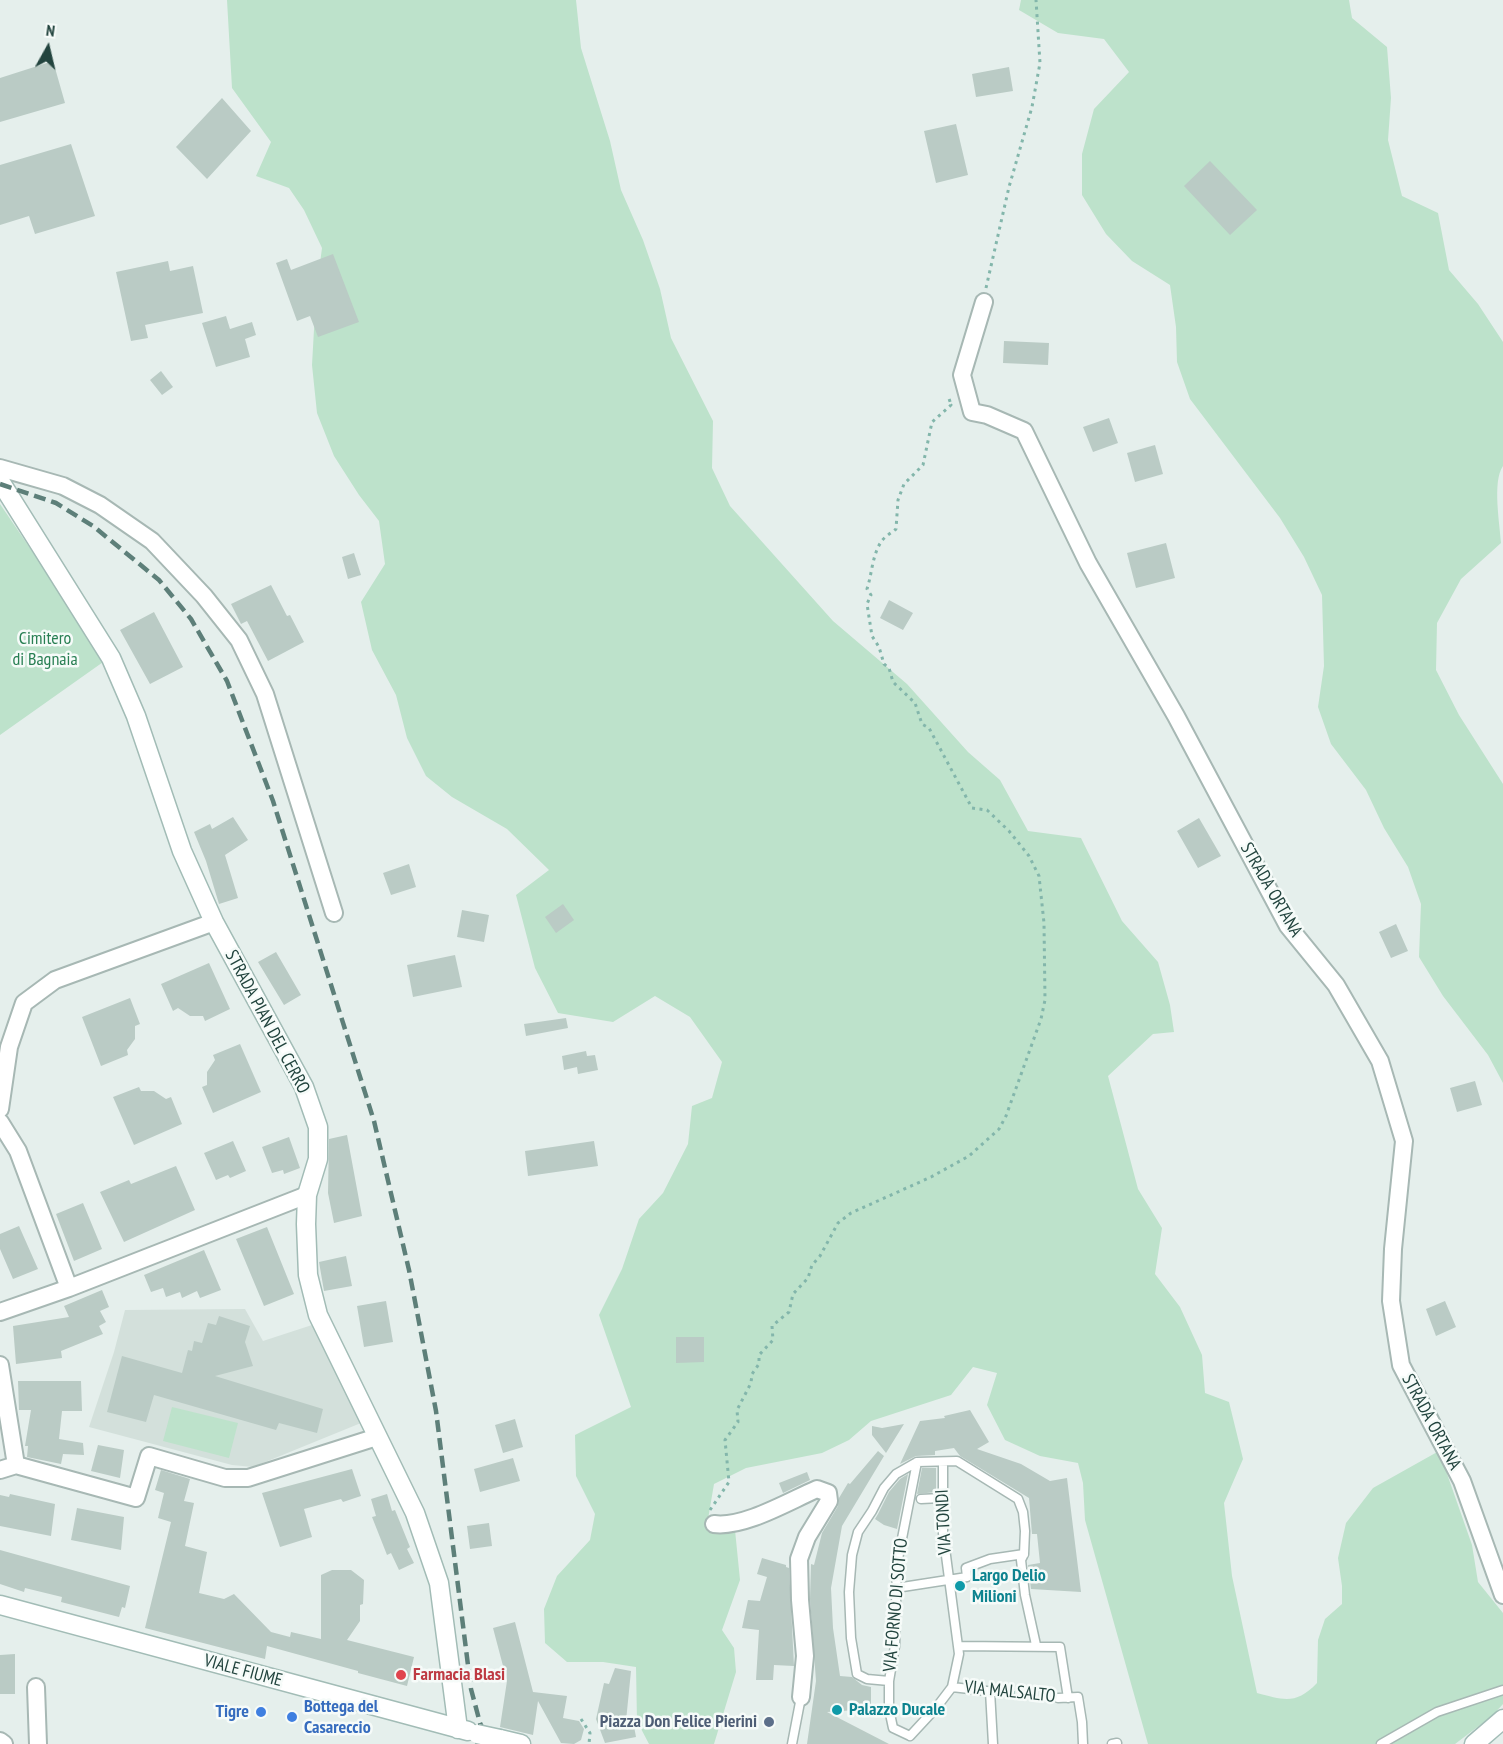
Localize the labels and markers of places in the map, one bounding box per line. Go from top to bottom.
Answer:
place label: Largo Delio Milioni [972,1565,1046,1608]
marker: Largo Delio Milioni [953,1579,967,1593]
place label: Farmacia Blasi [413,1664,505,1686]
marker: Farmacia Blasi [394,1668,408,1682]
place label: Bottega del Casareccio [304,1696,378,1738]
place label: Palazzo Ducale [849,1699,945,1721]
place label: Tigre [215,1701,249,1723]
marker: Palazzo Ducale [830,1703,844,1717]
marker: Tigre [254,1705,268,1719]
marker: Bottega del Casareccio [285,1710,299,1724]
place label: Piazza Don Felice Pierini [600,1711,757,1733]
marker: Piazza Don Felice Pierini [762,1715,776,1729]

